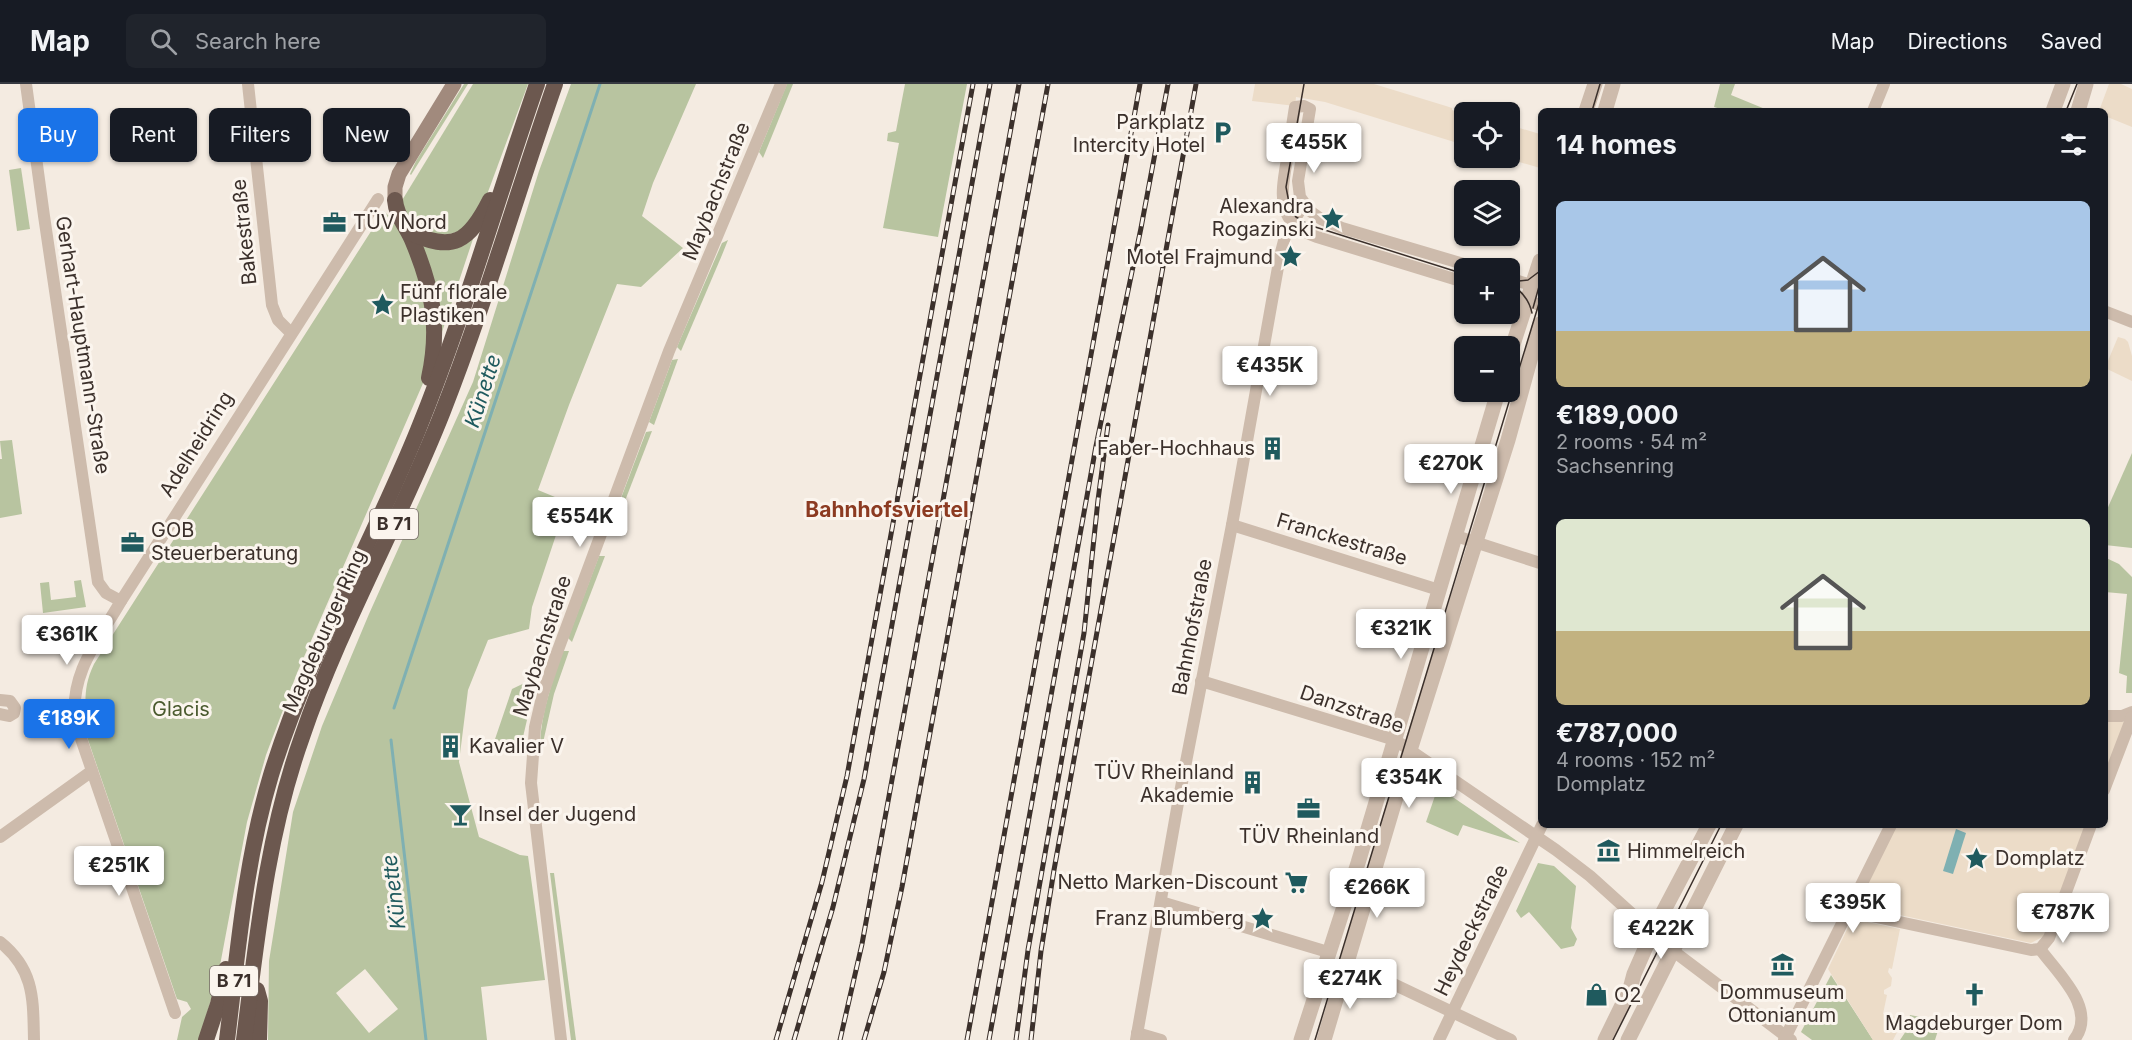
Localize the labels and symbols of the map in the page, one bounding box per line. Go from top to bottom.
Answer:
place label: Parkplatz Intercity Hotel [1073,110,1205,157]
street label: Maybachstraße [677,118,755,264]
parking icon: Parkplatz Intercity Hotel [1210,120,1236,146]
pin: €455K [1272,123,1356,174]
street label: Bakestraße [227,178,261,286]
place label: Alexandra Rogazinski [1212,194,1314,241]
place icon: Alexandra Rogazinski [1319,205,1345,231]
office icon: TÜV Nord [322,209,348,235]
place label: TÜV Nord [353,210,447,234]
street label: Gerhart-Hauptmann-Straße [51,214,115,476]
place icon: Motel Frajmund [1278,244,1304,270]
place label: Motel Frajmund [1126,245,1273,269]
place label: Fünf florale Plastiken [400,280,507,327]
place icon: Fünf florale Plastiken [369,291,395,317]
pin: €435K [1228,346,1312,397]
water label: Künette [459,351,506,431]
street label: Adelheidring [154,387,238,501]
building icon: Faber-Hochhaus [1260,435,1286,461]
place label: Faber-Hochhaus [1097,436,1255,460]
pin: €270K [1409,444,1493,495]
pin: €554K [538,497,622,548]
district label: Bahnhofsviertel [805,497,969,522]
street label: Franckestraße [1274,508,1410,570]
road number: B 71 [370,509,418,539]
place label: GOB Steuerberatung [151,518,298,565]
office icon: GOB Steuerberatung [120,529,146,555]
street label: Magdeburger Ring [277,546,371,716]
street label: Bahnhofstraße [1167,557,1217,697]
street label: Maybachstraße [508,572,576,720]
pin: €321K [1359,609,1443,660]
pin: €361K [25,615,109,666]
street label: Danzstraße [1297,680,1407,738]
park label: Glacis [152,697,210,721]
pin: €189K [27,699,111,750]
building icon: Kavalier V [438,733,464,759]
place label: Kavalier V [469,734,564,758]
pin: €354K [1367,758,1451,809]
place label: TÜV Rheinland Akademie [1094,760,1234,807]
building icon: TÜV Rheinland Akademie [1239,770,1265,796]
office icon: TÜV Rheinland [1296,795,1322,821]
bar icon: Insel der Jugend [447,801,473,827]
place label: Insel der Jugend [478,802,636,826]
place label: TÜV Rheinland [1239,824,1379,848]
museum icon: Himmelreich [1596,838,1622,864]
place label: Himmelreich [1627,839,1745,863]
place icon: Domplatz [1964,845,1990,871]
pin: €251K [77,846,161,897]
place label: Domplatz [1995,846,2085,870]
water label: Künette [376,853,411,931]
street label: Heydeckstraße [1429,860,1513,1000]
pin: €266K [1335,868,1419,919]
supermarket icon: Netto Marken-Discount [1283,869,1309,895]
place label: Netto Marken-Discount [1057,870,1278,894]
pin: €395K [1811,883,1895,934]
pin: €787K [2021,893,2105,944]
place icon: Franz Blumberg [1249,905,1275,931]
place label: Franz Blumberg [1095,906,1244,930]
pin: €422K [1619,909,1703,960]
museum icon: Dommuseum Ottonianum [1769,951,1795,977]
pin: €274K [1308,959,1392,1010]
road number: B 71 [210,966,258,996]
place label: Dommuseum Ottonianum [1720,980,1844,1027]
shop icon: O2 [1583,982,1609,1008]
church icon: Magdeburger Dom [1961,982,1987,1008]
place label: O2 [1614,983,1642,1007]
place label: Magdeburger Dom [1885,1011,2063,1035]

